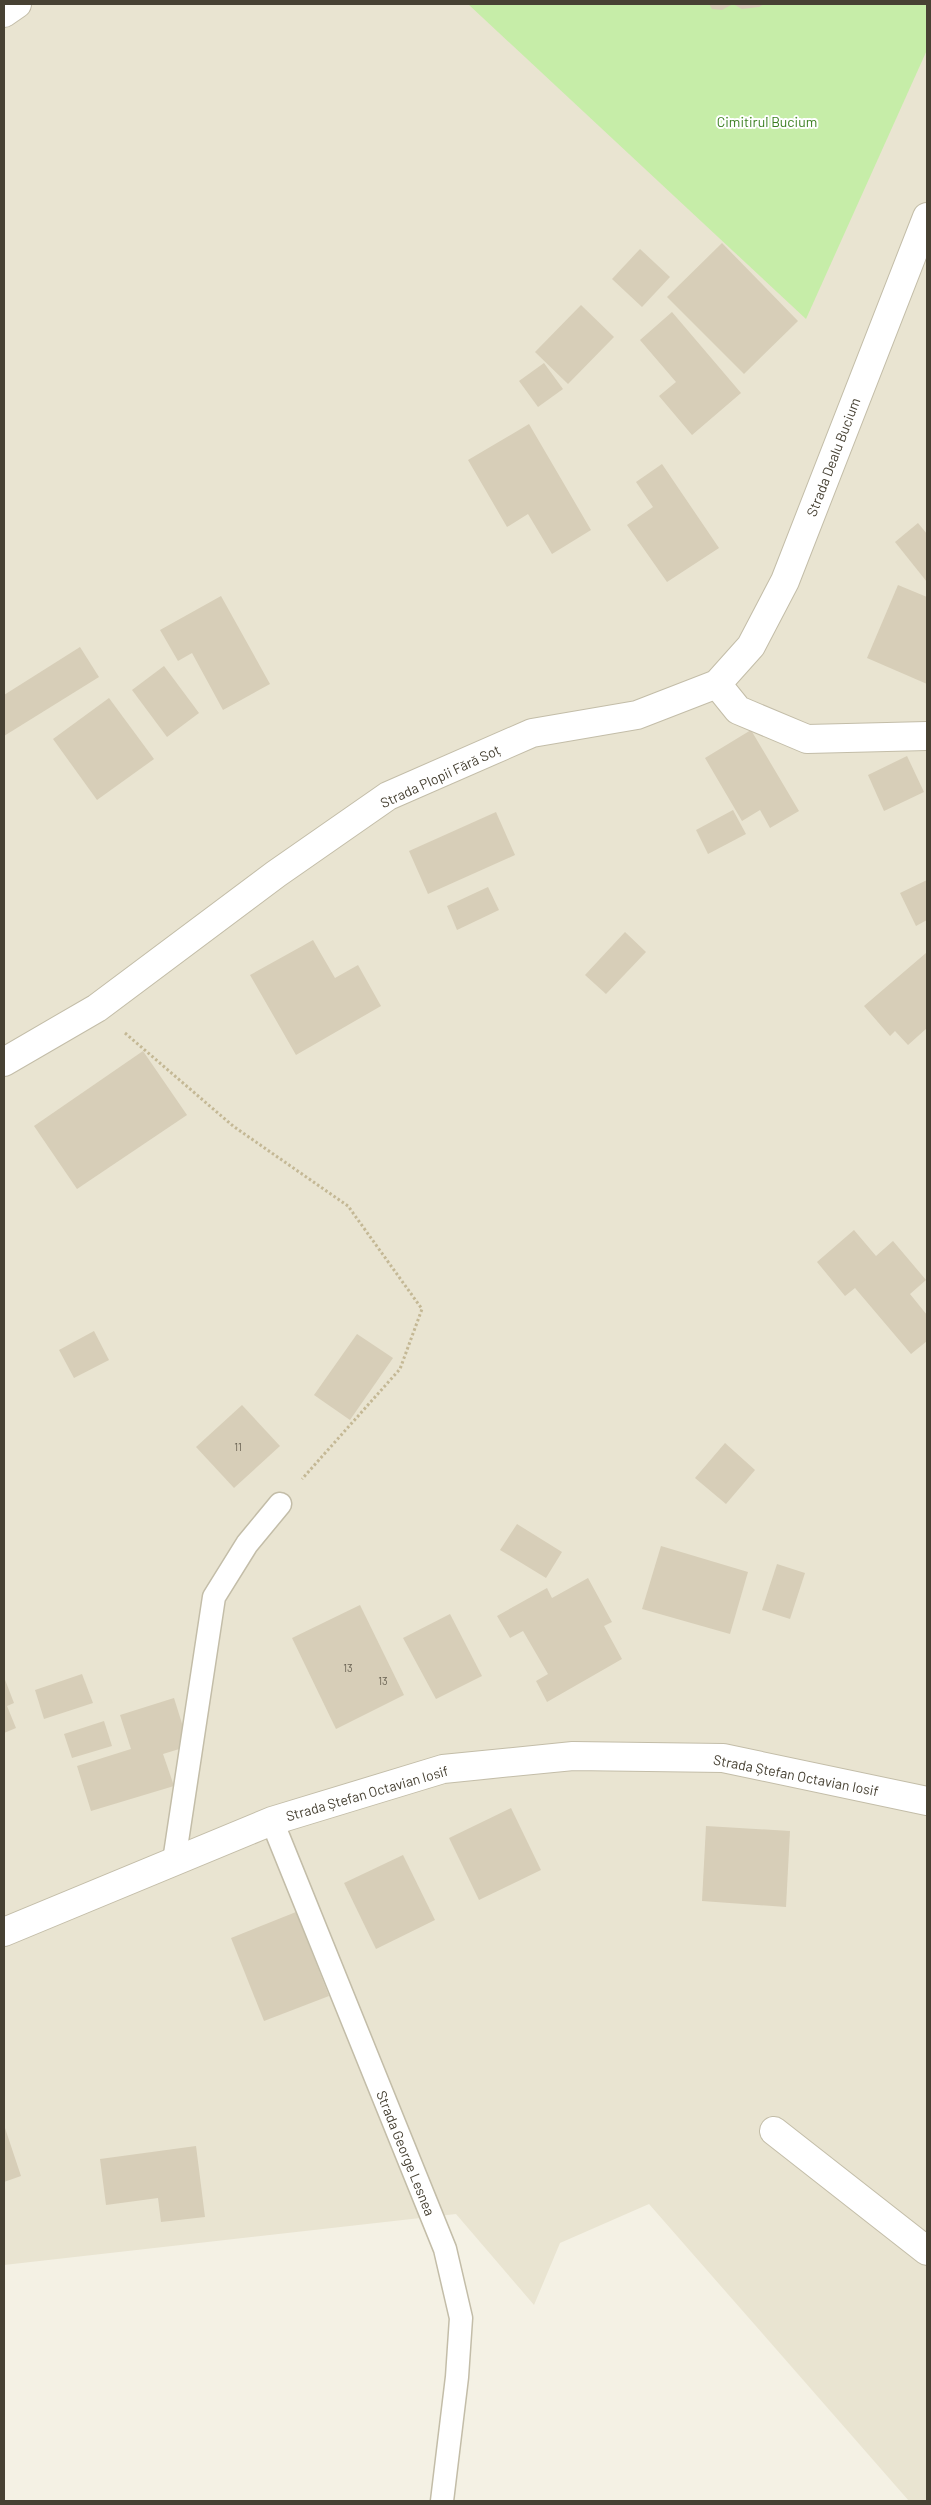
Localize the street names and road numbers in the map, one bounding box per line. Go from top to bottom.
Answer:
street label: Strada Dealu Bucium [803,395,863,519]
street label: Strada Plopii Fără Soț [377,741,503,811]
street label: Strada Ștefan Octavian Iosif [712,1751,880,1799]
street label: Strada Ștefan Octavian Iosif [284,1762,450,1824]
street label: Strada George Lesnea [373,2088,439,2218]

